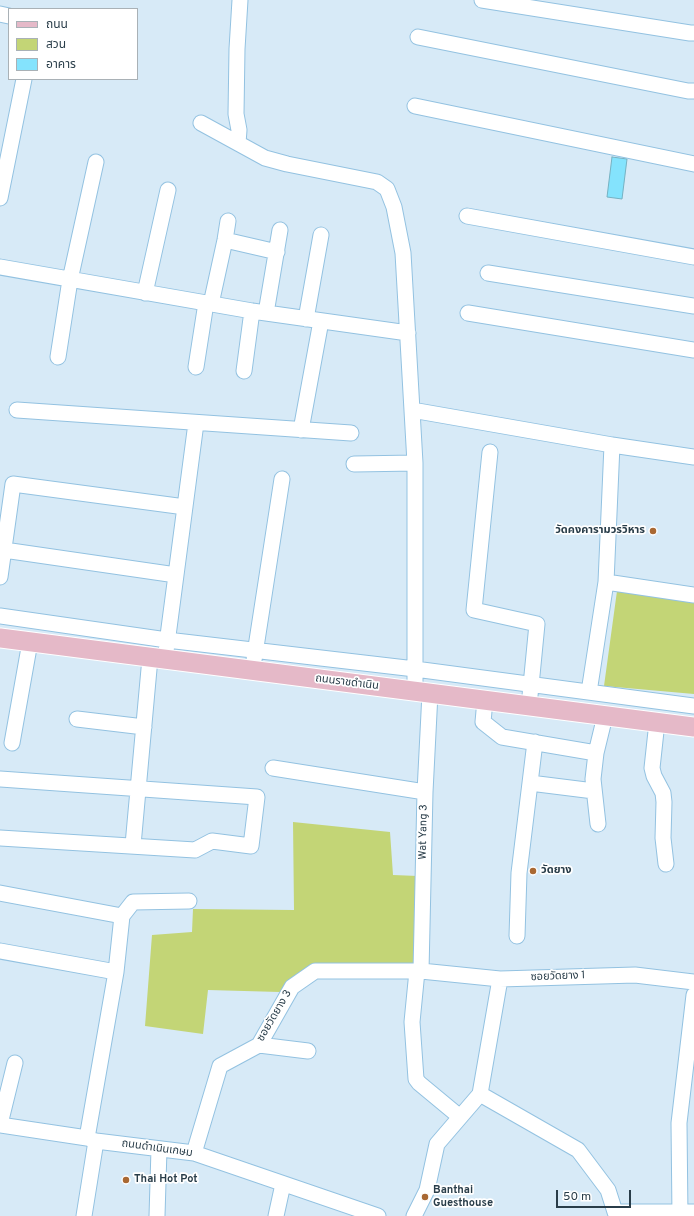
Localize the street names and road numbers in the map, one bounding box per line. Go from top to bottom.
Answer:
street label: ถนนราชดำเนิน [314,673,380,693]
street label: Wat Yang 3 [417,804,431,860]
street label: ซอยวัดยาง 1 [530,969,586,985]
street label: ซอยวัดยาง 3 [255,988,295,1044]
street label: ถนนดำเนินเกษม [121,1137,193,1161]

